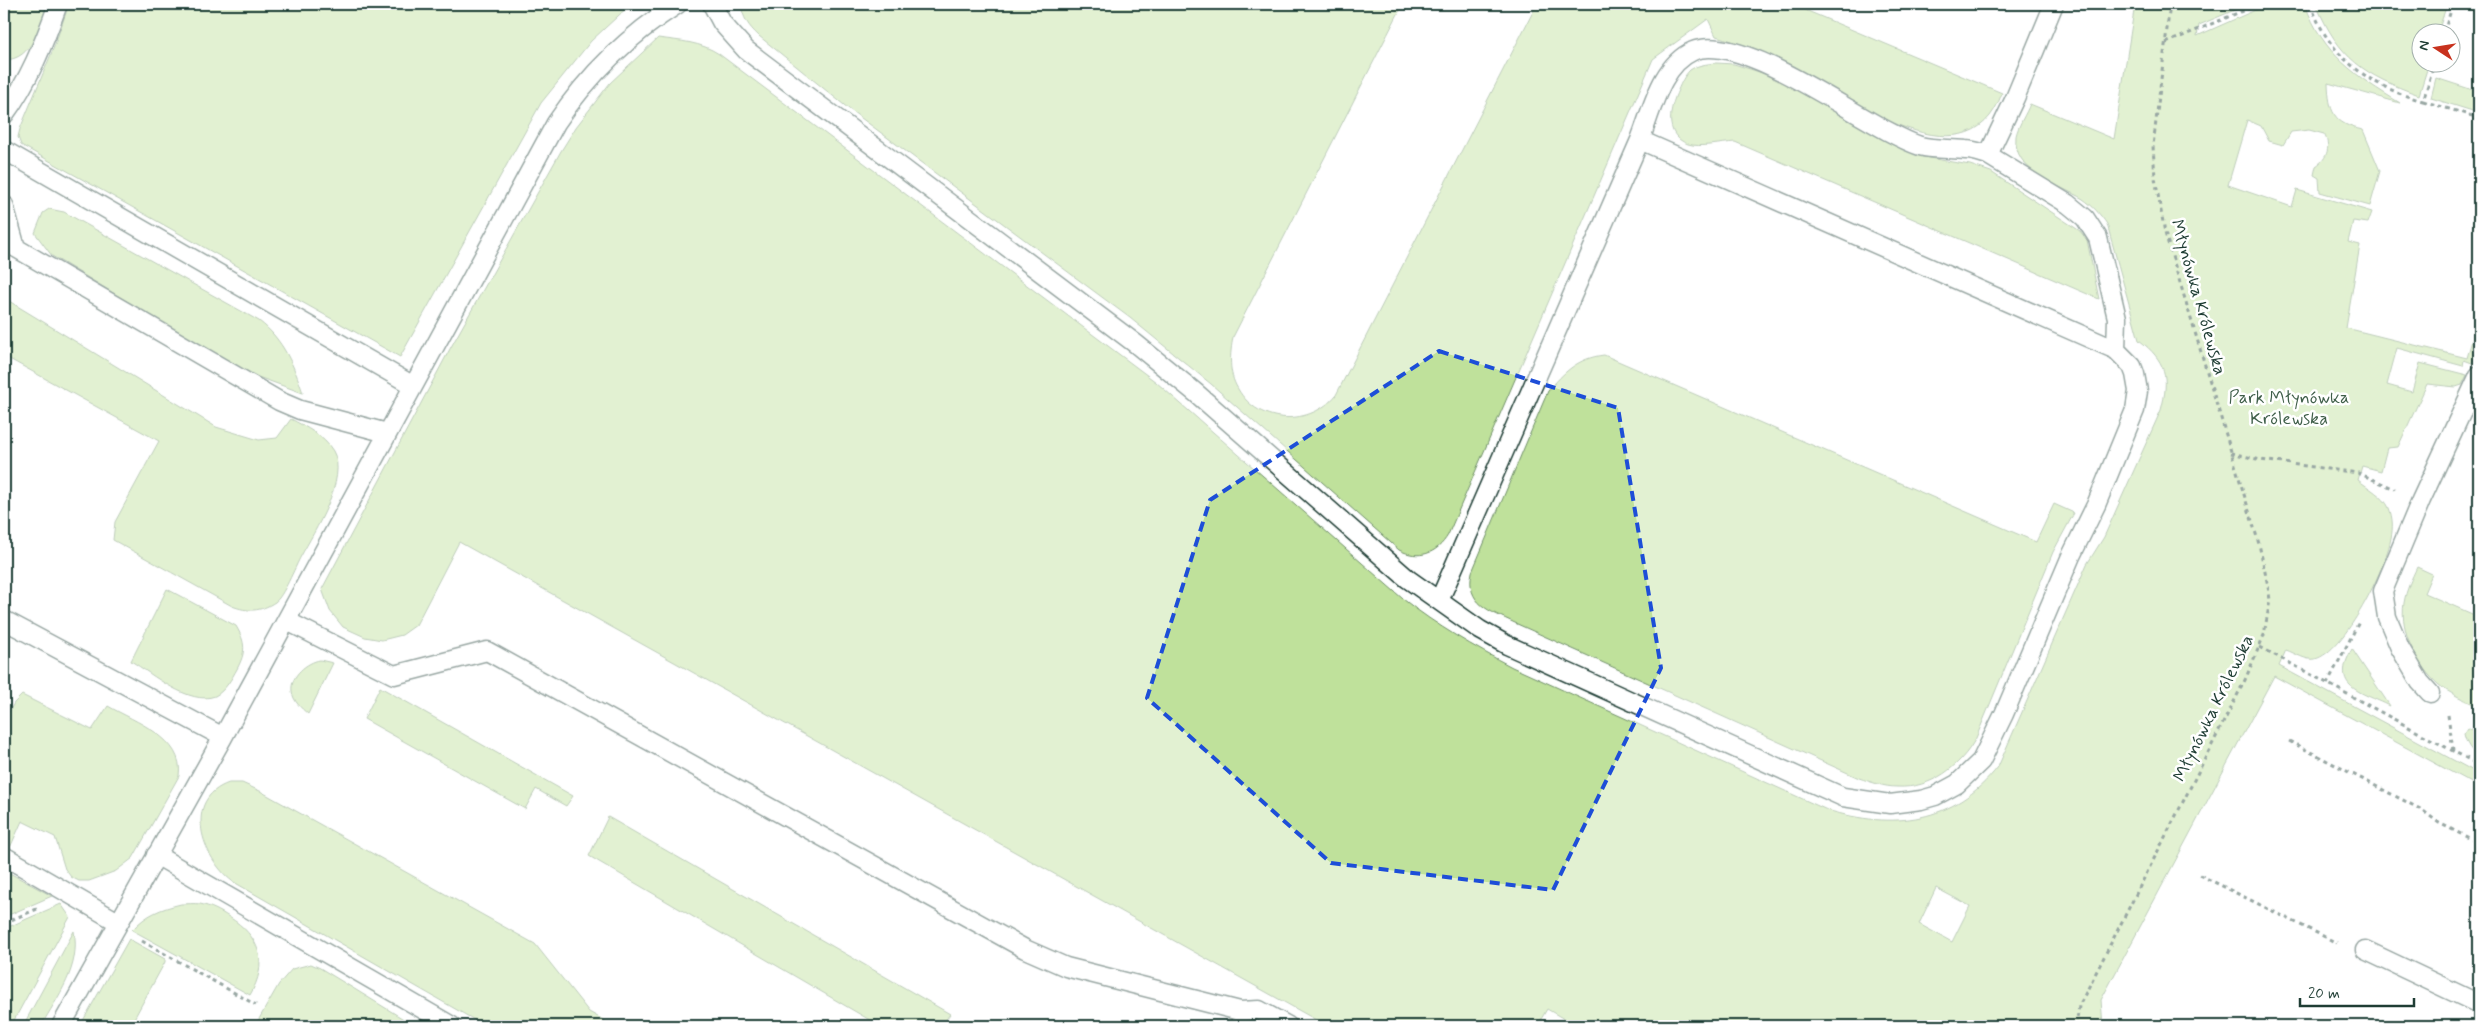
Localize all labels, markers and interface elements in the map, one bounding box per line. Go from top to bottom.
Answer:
north arrow [2410,22,2460,72]
text: N [2414,39,2434,52]
street label: Młynówka Królewska [2164,217,2232,378]
park label: Park Młynówka Królewska [2229,386,2349,431]
street label: Młynówka Królewska [2168,631,2260,786]
scale bar [2300,975,2414,1007]
text: 20 m [2308,984,2340,1004]

